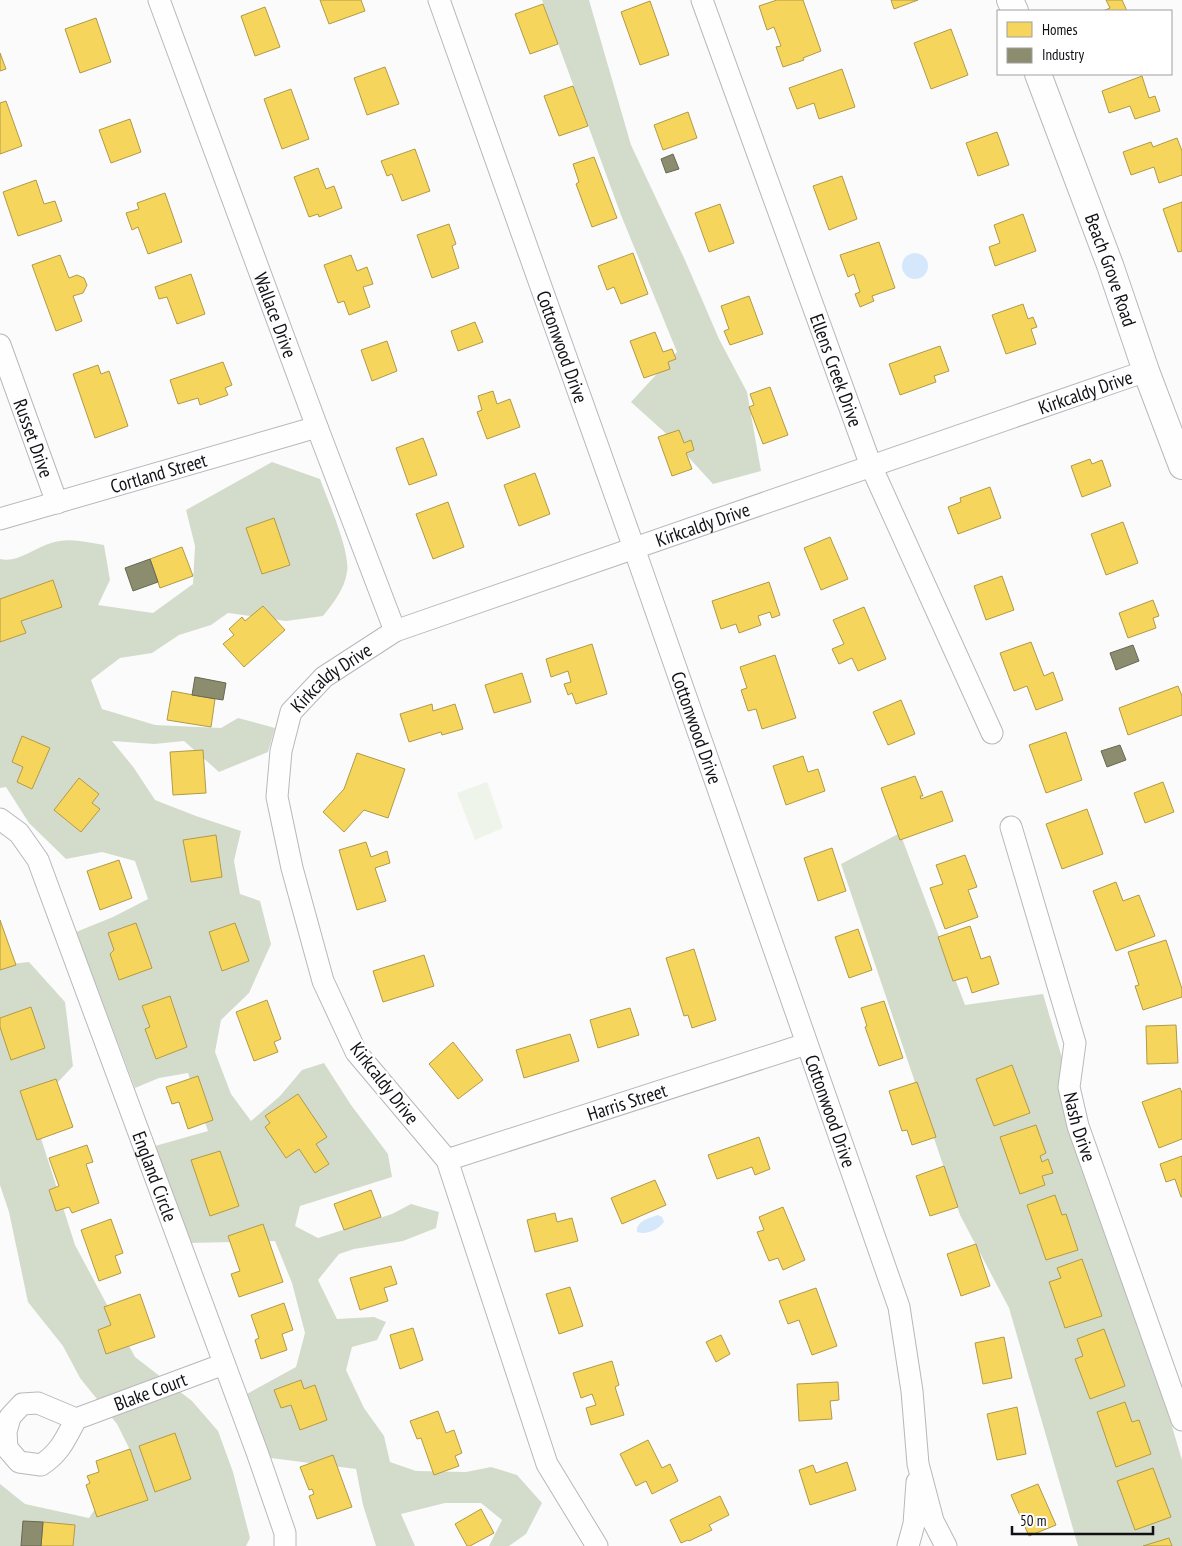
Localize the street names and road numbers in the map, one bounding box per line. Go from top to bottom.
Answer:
street label: Beach Grove Road [1080,210,1142,329]
street label: Wallace Drive [249,269,302,361]
street label: Cottonwood Drive [531,287,593,406]
street label: Ellens Creek Drive [805,311,868,430]
street label: Kirkcaldy Drive [1035,365,1136,419]
street label: Russet Drive [8,396,59,481]
street label: Cortland Street [107,447,210,498]
street label: Kirkcaldy Drive [652,497,753,552]
street label: Kirkcaldy Drive [285,637,376,717]
street label: Cottonwood Drive [666,668,727,787]
street label: Kirkcaldy Drive [345,1037,425,1129]
street label: Cottonwood Drive [800,1052,861,1171]
street label: Harris Street [584,1078,670,1126]
street label: Nash Drive [1059,1090,1102,1165]
street label: England Circle [127,1128,183,1225]
street label: Blake Court [111,1367,191,1416]

